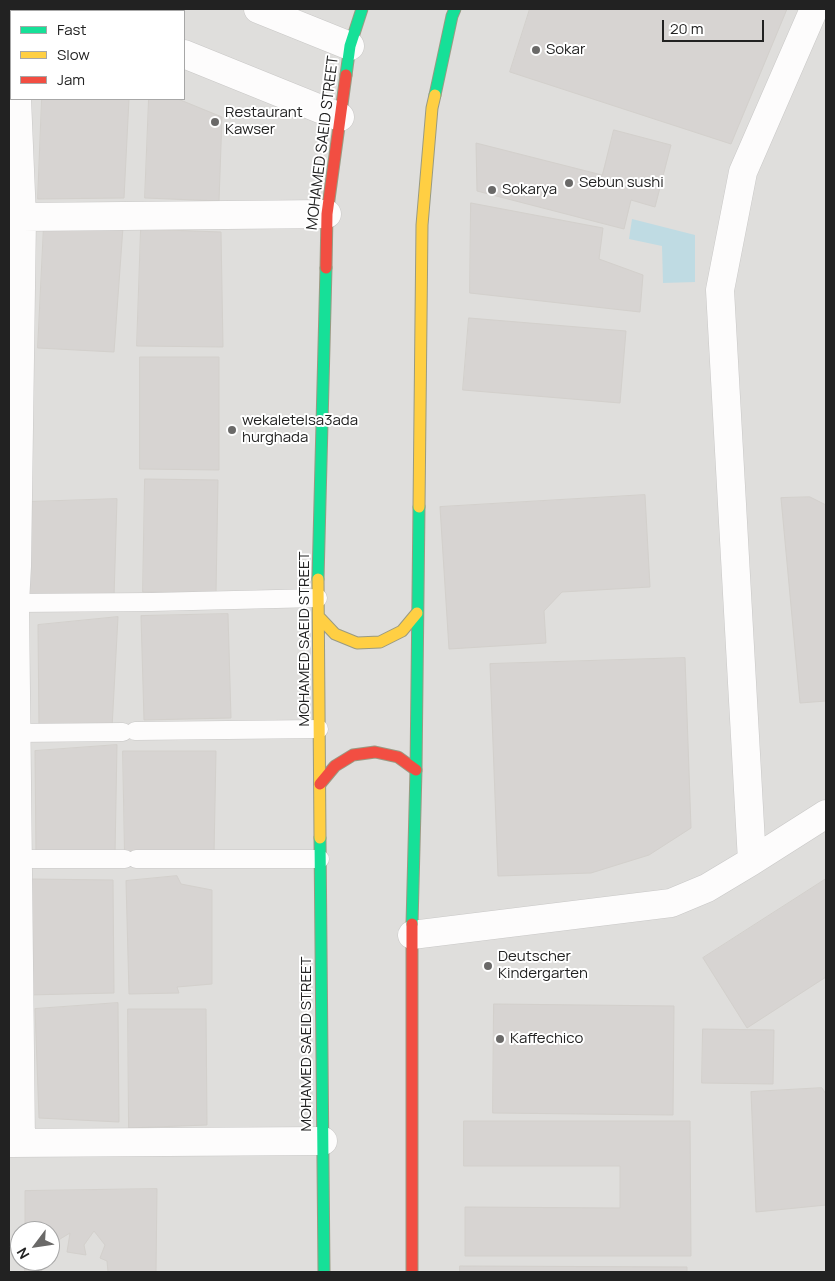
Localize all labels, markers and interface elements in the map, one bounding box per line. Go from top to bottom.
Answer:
legend [10,10,185,100]
scale bar [665,10,768,42]
text: 20 m [670,18,703,39]
text: Fast [57,19,86,40]
place label: Sokar [546,41,585,59]
text: Slow [57,44,90,65]
marker: Sokar [530,44,542,56]
street label: MOHAMED SAEID STREET [303,55,343,231]
text: Jam [57,69,85,90]
place label: Restaurant Kawser [225,104,303,139]
marker: Restaurant Kawser [209,116,221,128]
place label: Sebun sushi [579,174,664,192]
marker: Sebun sushi [563,177,575,189]
place label: Sokarya [502,181,557,199]
marker: Sokarya [486,184,498,196]
place label: wekaletelsa3ada hurghada [242,412,358,447]
marker: wekaletelsa3ada hurghada [226,424,238,436]
street label: MOHAMED SAEID STREET [296,551,314,727]
place label: Deutscher Kindergarten [498,948,588,983]
street label: MOHAMED SAEID STREET [298,956,316,1132]
marker: Deutscher Kindergarten [482,960,494,972]
place label: Kaffechico [510,1030,583,1048]
marker: Kaffechico [494,1033,506,1045]
north arrow [10,1221,60,1271]
text: N [12,1244,33,1263]

